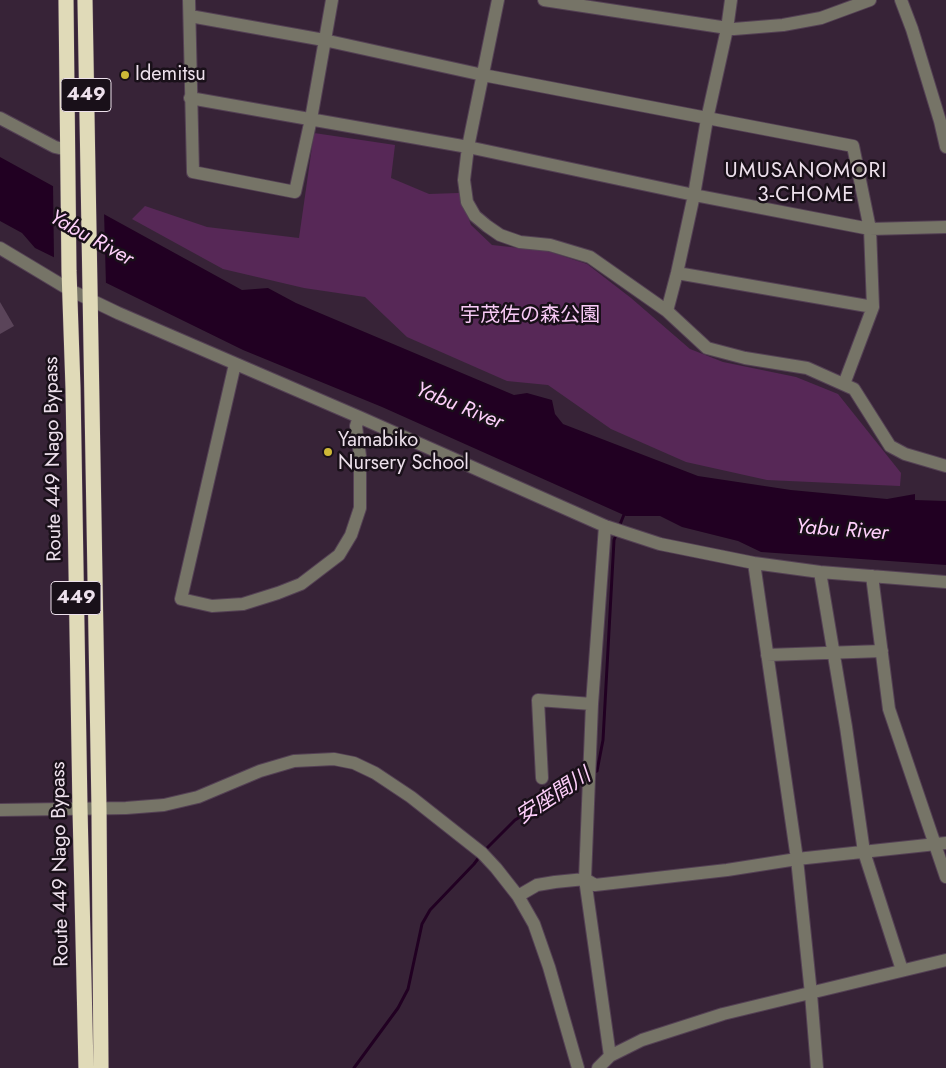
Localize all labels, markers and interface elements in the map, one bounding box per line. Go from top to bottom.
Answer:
place label: Idemitsu [135,63,206,87]
marker: Idemitsu [119,69,131,81]
road number: 449 [61,78,111,112]
district label: UMUSANOMORI 3-CHOME [723,159,889,209]
water label: Yabu River [44,206,138,272]
park label: 宇茂佐の森公園 [460,304,600,328]
street label: Route 449 Nago Bypass [40,356,68,562]
water label: Yabu River [411,378,507,436]
place label: Yamabiko Nursery School [338,429,469,476]
marker: Yamabiko Nursery School [322,446,334,458]
water label: Yabu River [795,515,889,547]
road number: 449 [51,582,101,614]
street label: Route 449 Nago Bypass [47,761,75,967]
water label: 安座間川 [512,764,596,830]

